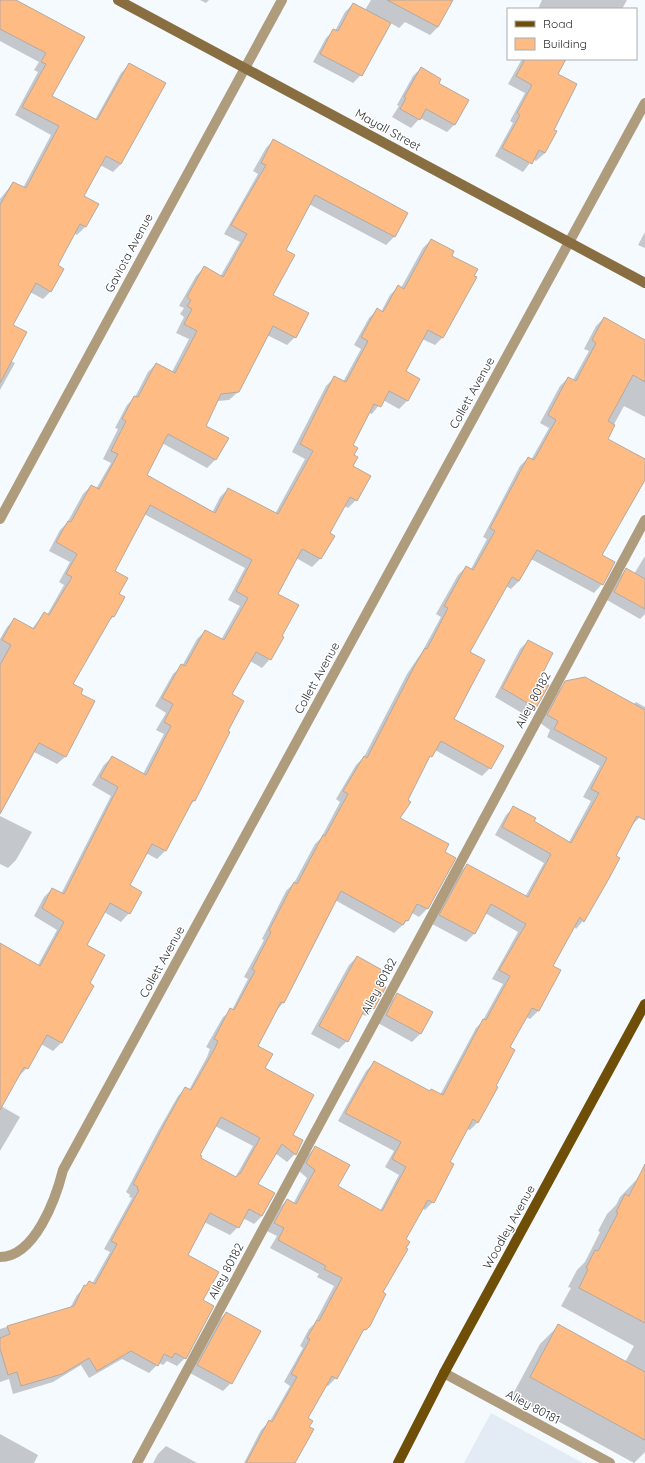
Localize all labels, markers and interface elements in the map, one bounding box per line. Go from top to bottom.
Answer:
legend [507,8,637,60]
text: Road [543,16,573,31]
text: Building [543,36,587,51]
street label: Mayall Street [353,105,424,154]
street label: Gaviota Avenue [101,210,156,295]
street label: Collett Avenue [446,354,498,431]
street label: Collett Avenue [291,639,343,716]
street label: Alley 80182 [512,669,554,730]
street label: Collett Avenue [136,923,188,1000]
street label: Alley 80182 [358,955,400,1016]
street label: Woodley Avenue [479,1182,538,1271]
street label: Alley 80182 [205,1240,247,1301]
street label: Alley 80181 [504,1386,563,1427]

